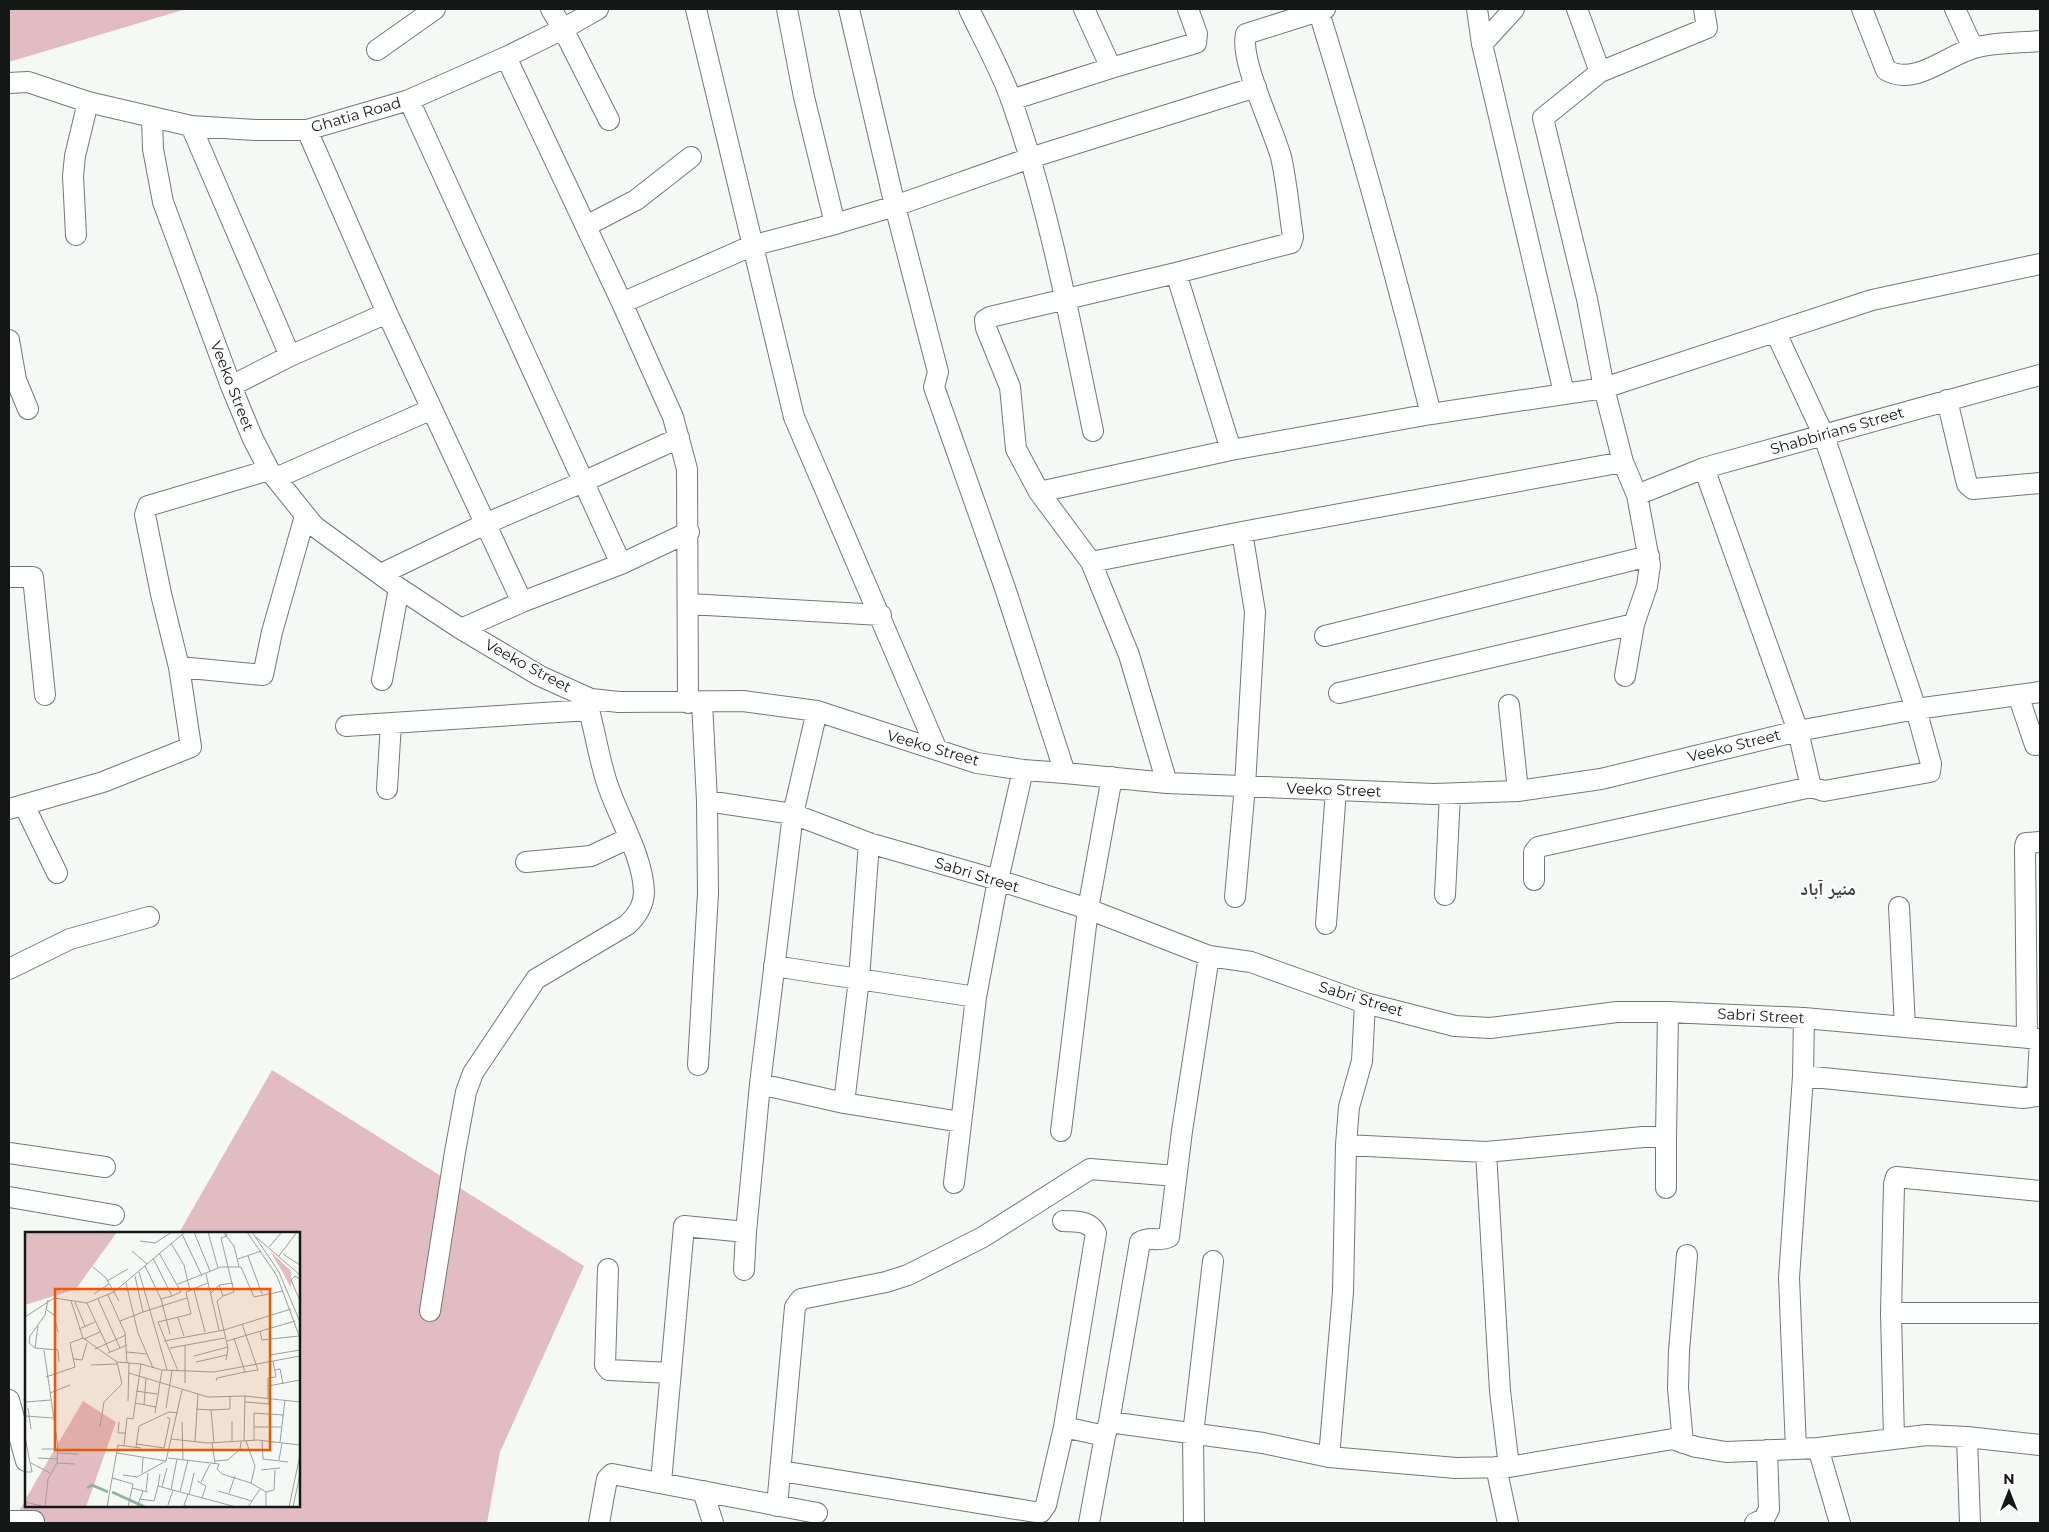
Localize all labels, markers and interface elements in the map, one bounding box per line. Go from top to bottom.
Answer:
street label: Ghatia Road [309,93,403,136]
street label: Veeko Street [207,338,258,434]
street label: Shabbirians Street [1768,402,1906,459]
street label: Veeko Street [482,635,575,696]
street label: Veeko Street [885,725,981,770]
street label: Veeko Street [1685,725,1782,766]
street label: Veeko Street [1286,778,1382,801]
street label: Sabri Street [933,853,1022,896]
district label: منیر آباد [1800,878,1856,900]
street label: Sabri Street [1317,977,1406,1020]
street label: Sabri Street [1717,1004,1805,1027]
inset map [25,1232,300,1507]
north arrow [1984,1467,2034,1517]
text: N [2003,1470,2015,1488]

